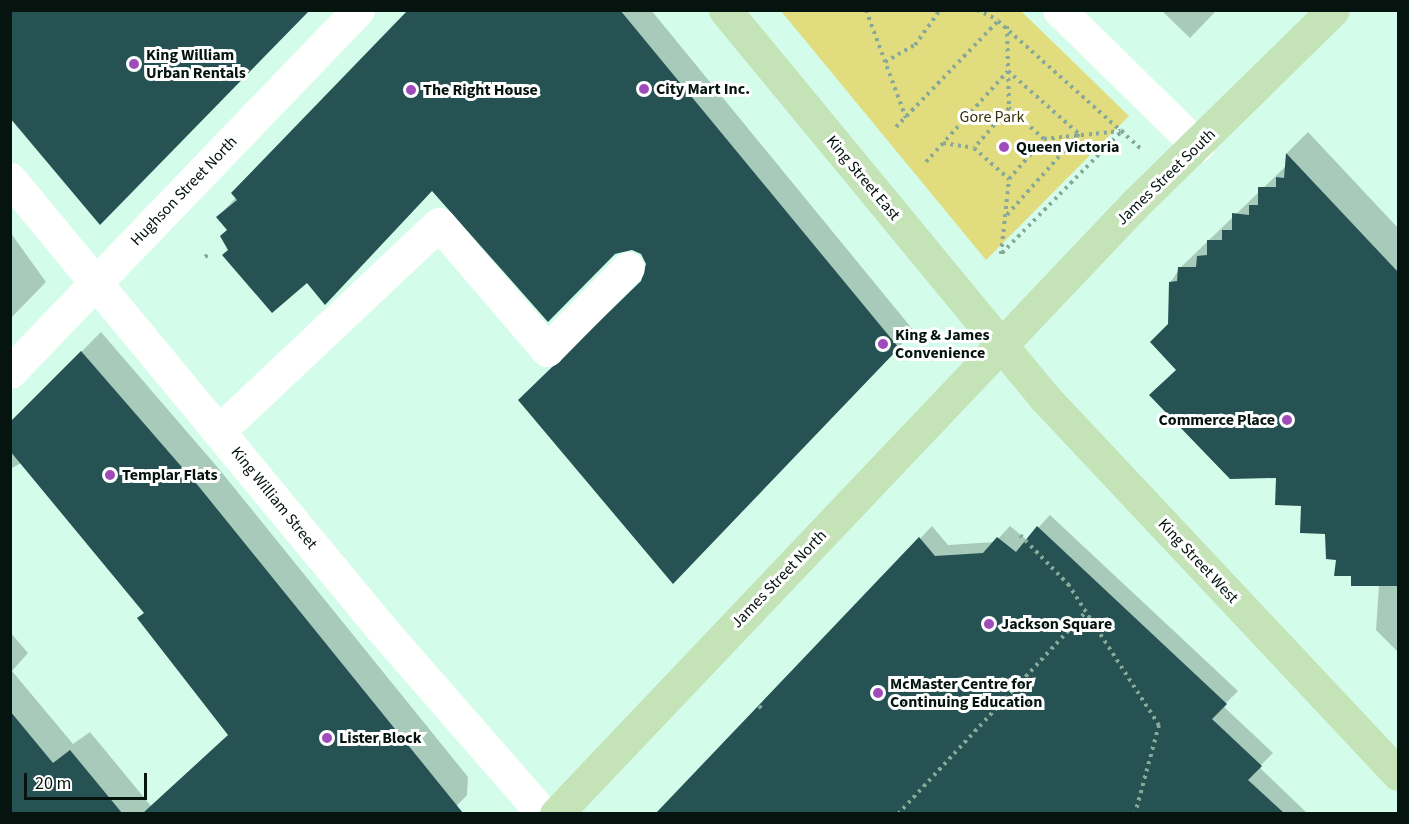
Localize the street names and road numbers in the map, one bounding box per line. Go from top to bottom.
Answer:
street label: James Street South [1113,125,1219,229]
street label: Hughson Street North [127,132,241,250]
street label: King Street East [822,132,904,224]
street label: King William Street [227,443,321,553]
street label: King Street West [1154,515,1242,607]
street label: James Street North [727,526,831,632]

